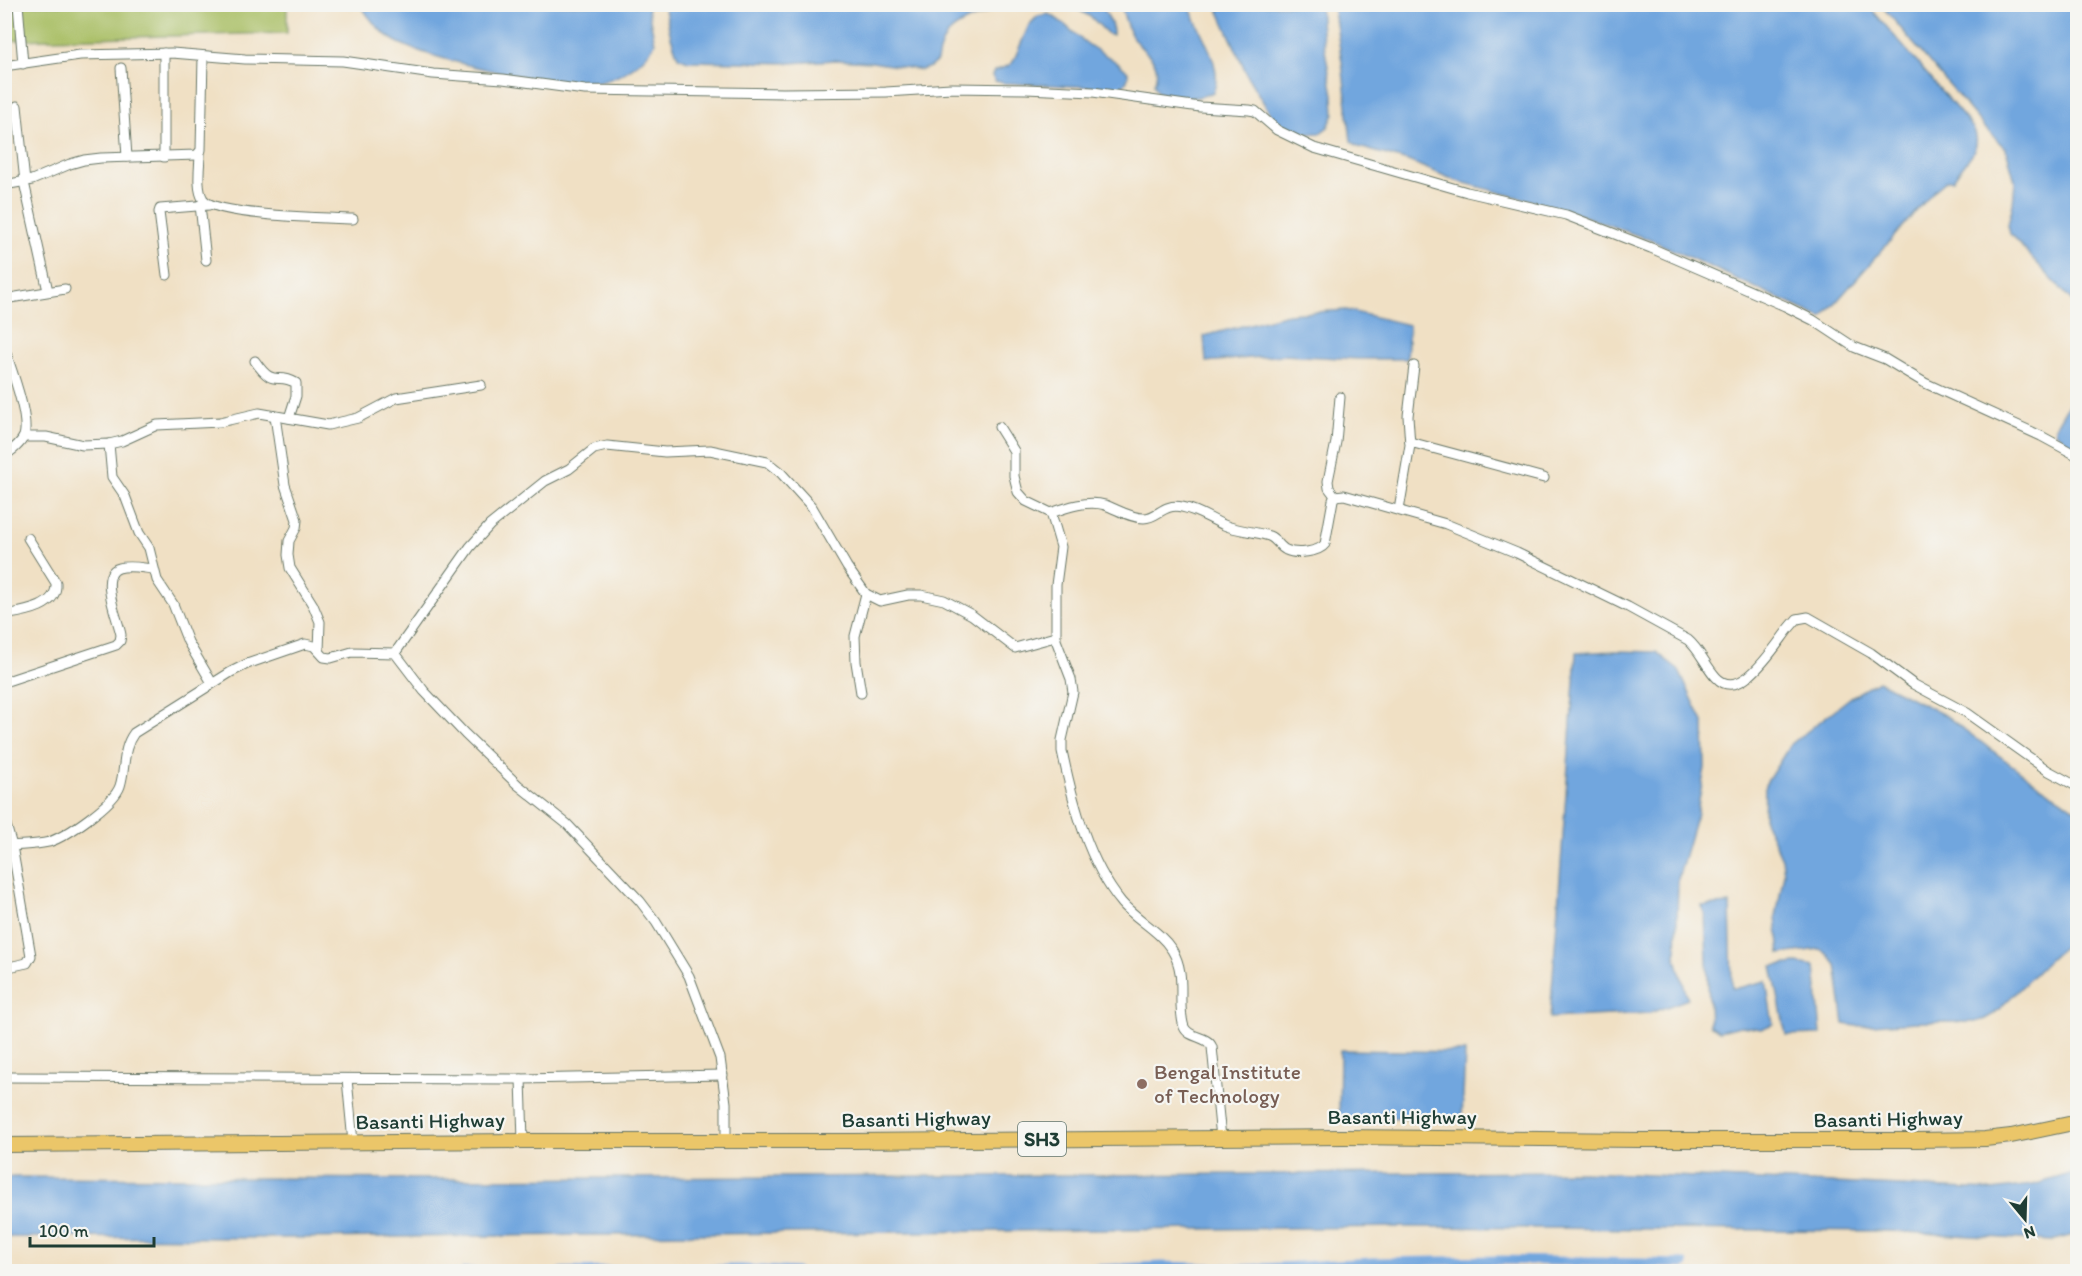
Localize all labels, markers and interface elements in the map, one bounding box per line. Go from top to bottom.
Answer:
place label: Bengal Institute of Technology [1154,1059,1301,1108]
marker: Bengal Institute of Technology [1135,1077,1149,1091]
street label: Basanti Highway [1327,1104,1477,1129]
street label: Basanti Highway [841,1105,991,1132]
street label: Basanti Highway [1813,1105,1963,1132]
street label: Basanti Highway [355,1107,505,1134]
road number: SH3 [1018,1122,1066,1156]
north arrow [1995,1189,2055,1249]
scale bar [30,1210,154,1248]
text: 100 m [39,1220,89,1242]
text: N [2022,1222,2038,1243]

